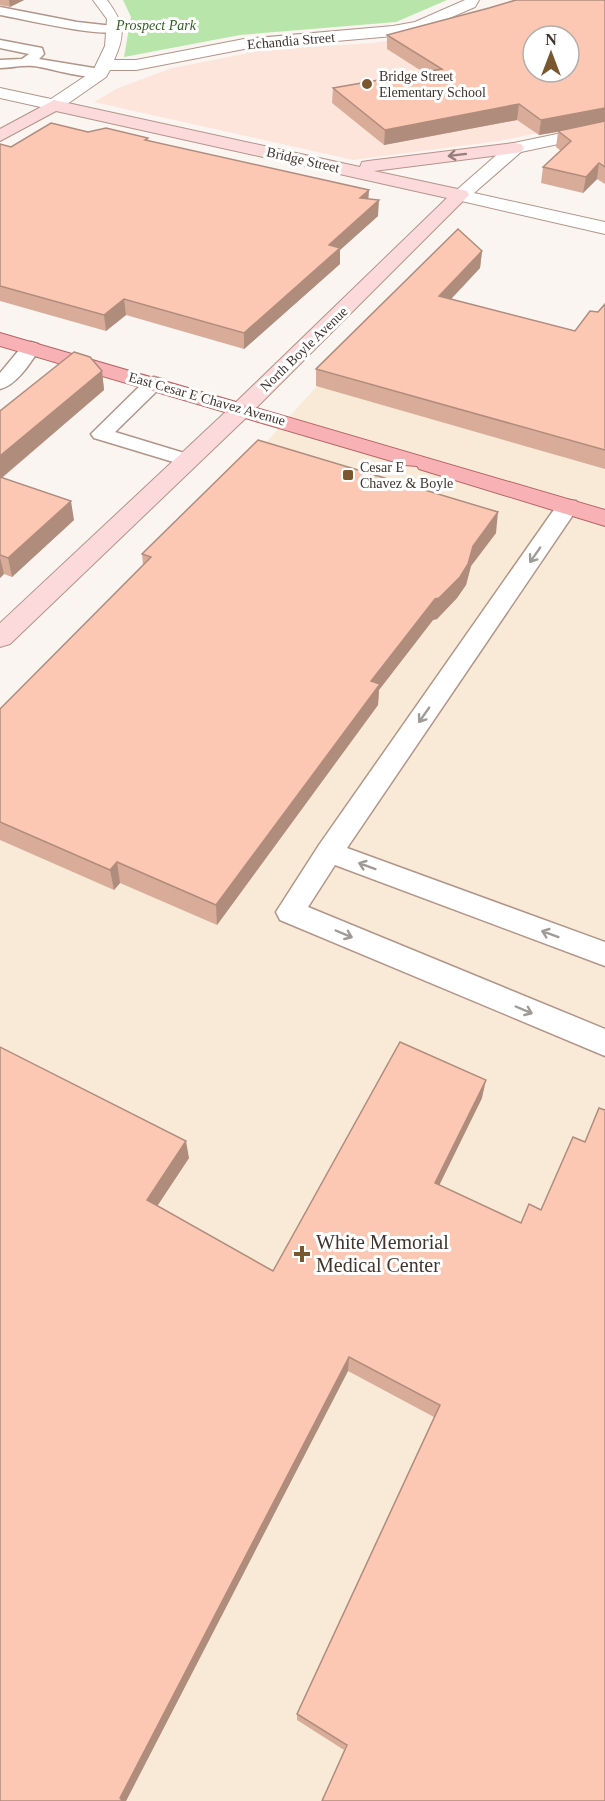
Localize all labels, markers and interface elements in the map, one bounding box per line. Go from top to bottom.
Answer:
park label: Prospect Park [115,18,197,33]
north arrow [521,24,581,84]
street label: Echandia Street [246,30,336,52]
text: N [545,31,557,48]
place label: Bridge Street Elementary School [379,69,486,100]
marker: Bridge Street Elementary School [360,77,374,91]
street label: Bridge Street [265,144,341,176]
one-way arrow [447,150,467,161]
street label: North Boyle Avenue [257,304,351,394]
street label: East Cesar E Chavez Avenue [127,369,287,429]
place label: Cesar E Chavez & Boyle [360,460,453,491]
marker: Cesar E Chavez & Boyle [341,468,355,482]
one-way arrow [529,546,541,562]
one-way arrow [418,706,430,723]
one-way arrow [358,859,377,870]
one-way arrow [541,927,560,938]
one-way arrow [334,929,353,940]
one-way arrow [514,1005,532,1016]
place label: White Memorial Medical Center [316,1231,449,1276]
marker: White Memorial Medical Center [293,1245,311,1263]

